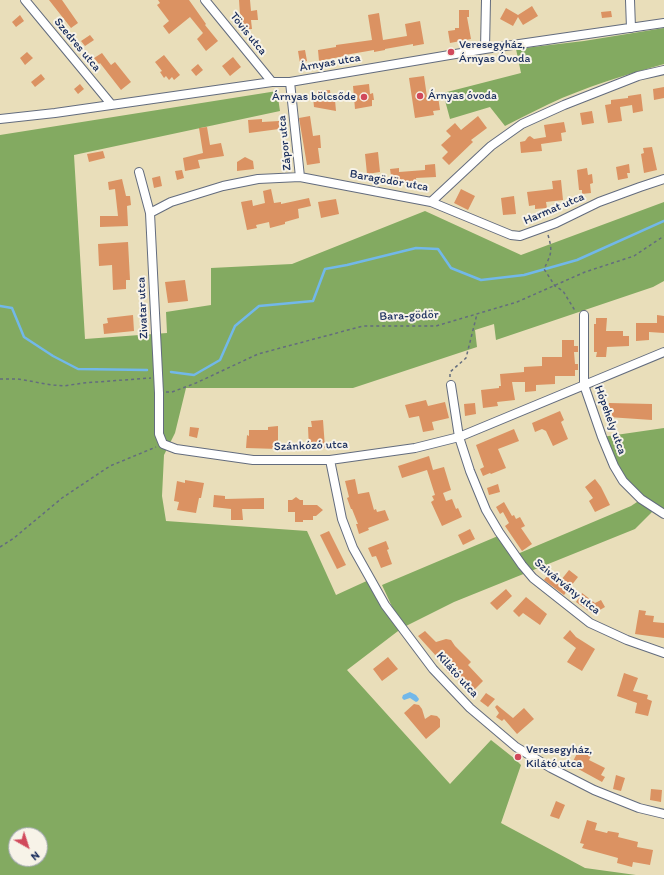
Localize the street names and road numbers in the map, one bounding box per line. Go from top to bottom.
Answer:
street label: Tövis utca [226,10,270,58]
street label: Szedres utca [50,15,104,75]
street label: Árnyas utca [299,51,361,75]
street label: Zápor utca [275,115,295,171]
street label: Baragödör utca [349,167,429,195]
street label: Harmat utca [521,190,587,228]
street label: Zivatar utca [134,277,152,339]
street label: Bara-gödör [379,308,439,324]
street label: Hópehely utca [591,383,629,457]
street label: Szánkózó utca [274,438,348,454]
street label: Szivárvány utca [531,556,603,618]
street label: Kilátó utca [433,649,481,701]

